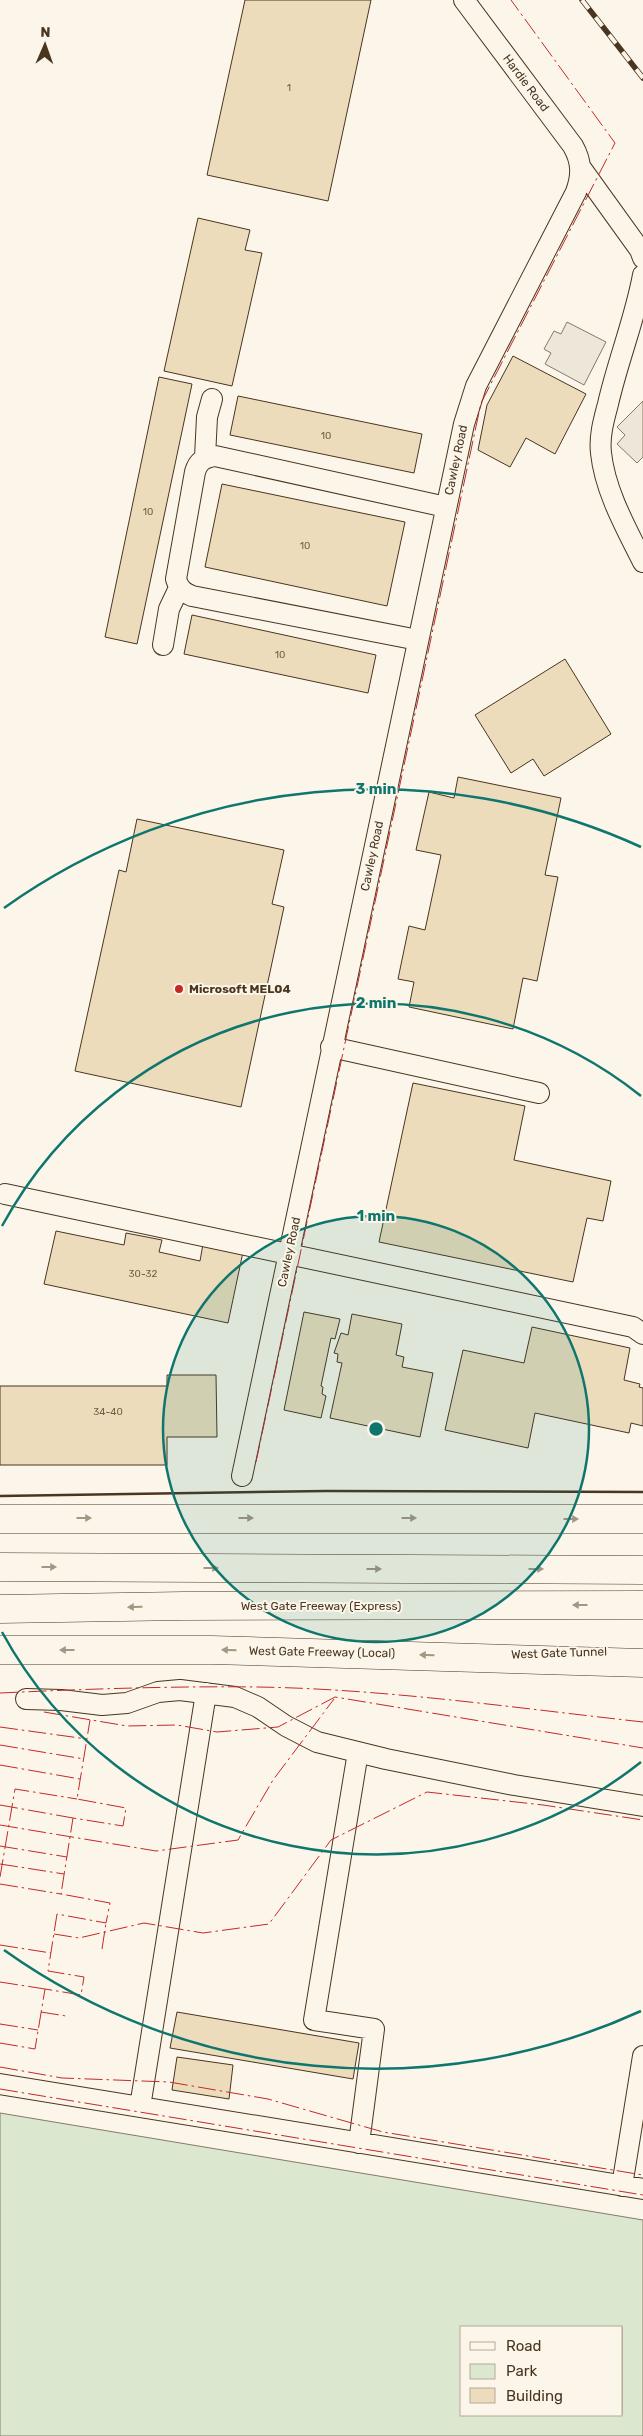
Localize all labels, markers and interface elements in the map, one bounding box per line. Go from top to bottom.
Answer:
north arrow [20,20,70,70]
text: N [40,24,51,41]
street label: Hardie Road [500,52,552,114]
house number: 1 [287,82,291,94]
street label: Cawley Road [442,424,470,496]
house number: 10 [321,430,331,442]
house number: 10 [143,506,153,518]
house number: 10 [300,540,310,552]
house number: 10 [275,649,285,661]
text: 3 min [356,780,396,798]
street label: Cawley Road [358,820,386,892]
place label: Microsoft MEL04 [189,982,291,996]
marker: Microsoft MEL04 [173,983,185,995]
text: 2 min [356,994,396,1012]
text: 1 min [357,1207,395,1225]
street label: Cawley Road [275,1216,303,1288]
house number: 30-32 [129,1268,158,1280]
house number: 34-40 [93,1406,123,1418]
centre of rings [367,1420,385,1438]
one-way arrow [76,1514,92,1522]
one-way arrow [238,1514,254,1522]
one-way arrow [401,1514,417,1522]
one-way arrow [563,1515,579,1523]
one-way arrow [41,1563,57,1571]
one-way arrow [203,1564,219,1572]
one-way arrow [366,1565,382,1573]
one-way arrow [528,1565,544,1573]
street label: West Gate Freeway (Express) [241,1599,401,1613]
one-way arrow [572,1601,588,1609]
one-way arrow [126,1603,142,1611]
street label: West Gate Freeway (Local) [249,1644,395,1660]
street label: West Gate Tunnel [511,1644,607,1662]
one-way arrow [59,1646,75,1654]
one-way arrow [221,1646,237,1654]
one-way arrow [418,1651,434,1659]
legend [460,2326,623,2416]
text: Road [506,2337,542,2355]
text: Park [506,2362,537,2380]
text: Building [506,2387,563,2405]

